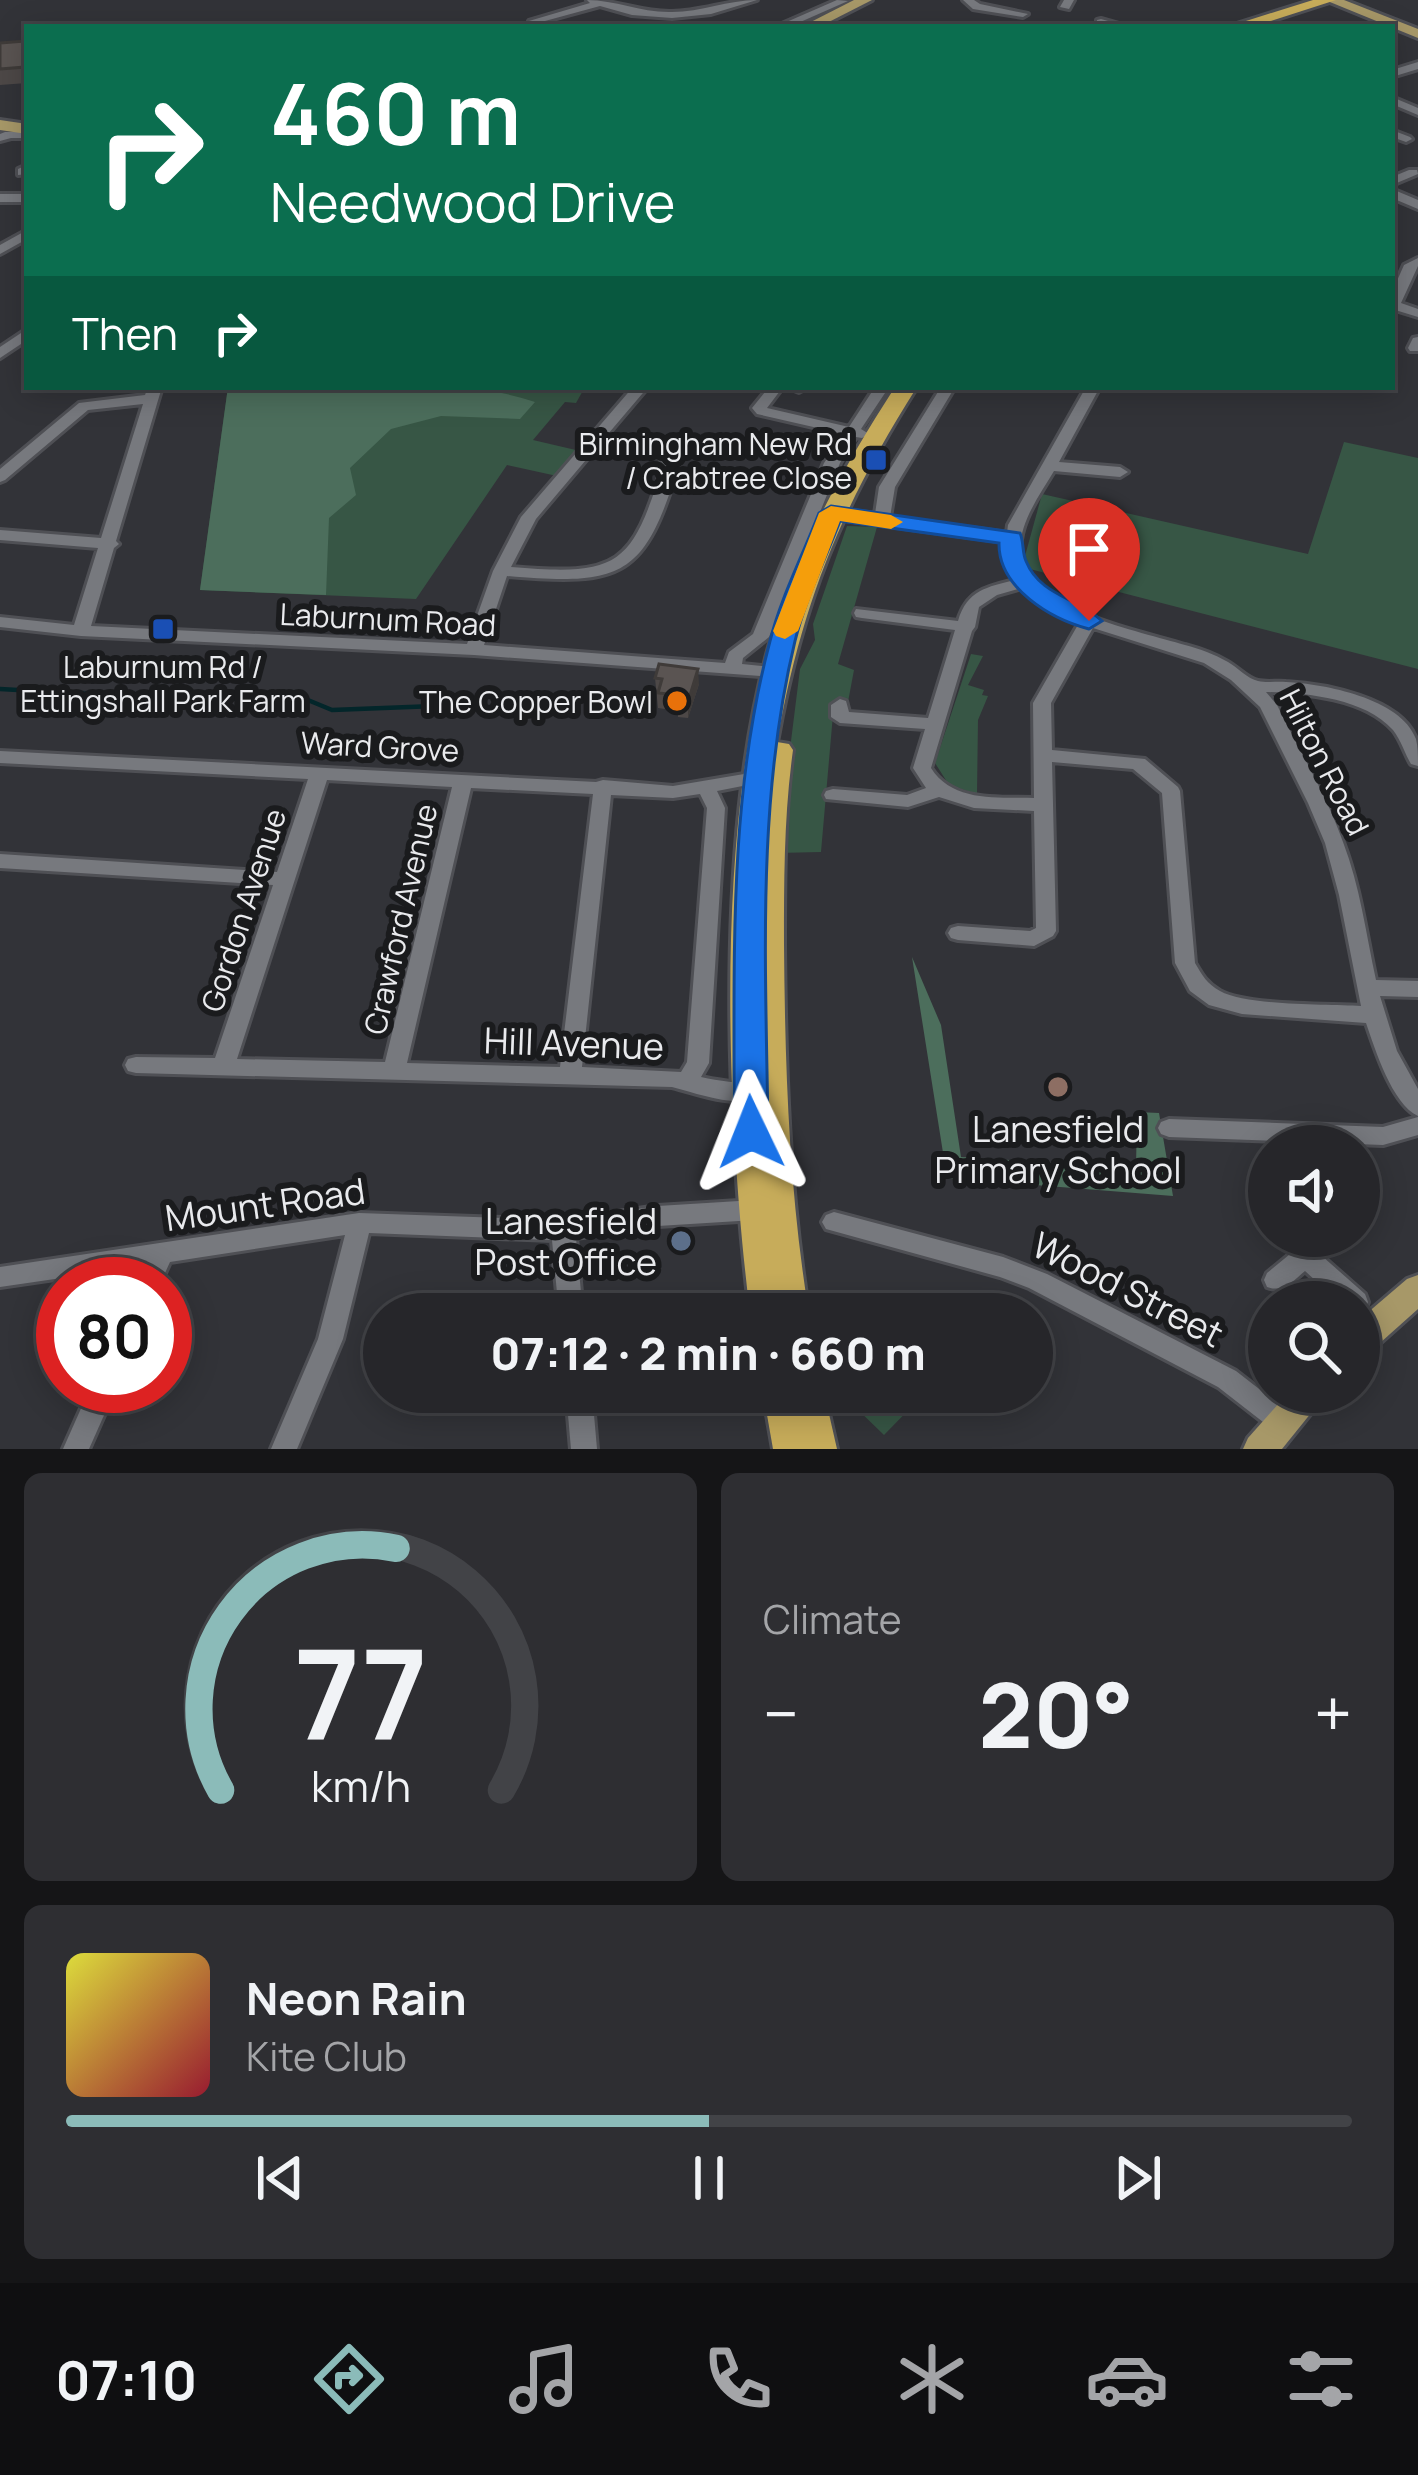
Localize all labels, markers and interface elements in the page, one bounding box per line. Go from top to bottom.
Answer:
text: 460 m [270,55,521,170]
icon: right [72,72,228,228]
text: Needwood Drive [270,164,675,238]
icon: right [202,300,268,366]
text: Then [72,302,178,364]
place label: Birmingham New Rd / Crabtree Close [579,423,852,498]
marker: Birmingham New Rd / Crabtree Close [863,447,889,473]
pin [1038,498,1140,621]
icon: arrive [1056,516,1122,582]
street label: Laburnum Road [279,593,497,645]
marker: Laburnum Rd / Ettingshall Park Farm [150,616,176,642]
place label: Laburnum Rd / Ettingshall Park Farm [20,646,306,721]
place label: The Copper Bowl [419,681,653,722]
street label: Hilton Road [1271,682,1379,842]
marker: The Copper Bowl [664,688,690,714]
street label: Ward Grove [300,721,460,771]
street label: Crawford Avenue [354,800,446,1038]
street label: Gordon Avenue [191,803,295,1017]
street label: Hill Avenue [483,1015,665,1071]
position arrow [688,1069,814,1195]
marker: Lanesfield Primary School [1045,1074,1071,1100]
place label: Lanesfield Primary School [934,1104,1182,1194]
map controls [1248,1125,1380,1413]
button: sound [1248,1125,1380,1257]
street label: Mount Road [162,1166,368,1242]
place label: Lanesfield Post Office [474,1196,657,1286]
street label: Wood Street [1024,1220,1232,1358]
marker: Lanesfield Post Office [668,1228,694,1254]
speed limit sign: 80 [36,1257,192,1413]
button: search [1248,1281,1380,1413]
text: 07:12 · 2 min · 660 m [490,1322,926,1384]
text: Climate [763,1592,902,1646]
text: 77 [293,1606,427,1776]
text: 20° [979,1652,1134,1775]
text: − [763,1668,799,1758]
text: + [1314,1668,1352,1758]
text: km/h [311,1756,410,1815]
text: Neon Rain [246,1967,467,2029]
text: Kite Club [246,2029,407,2083]
icon: previous [247,2145,313,2211]
icon: pause [676,2145,742,2211]
icon: next [1105,2145,1171,2211]
icon: directions [307,2337,391,2421]
icon: music [502,2337,586,2421]
icon: phone [696,2337,780,2421]
icon: climate [890,2337,974,2421]
icon: car [1085,2337,1169,2421]
icon: filters [1279,2337,1363,2421]
text: 07:10 [55,2342,197,2416]

